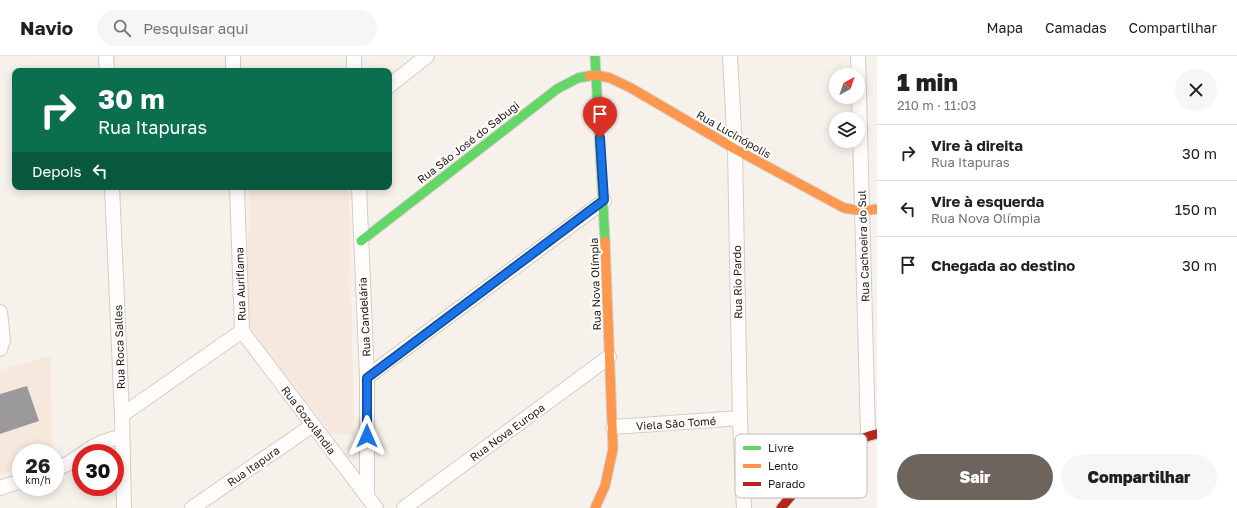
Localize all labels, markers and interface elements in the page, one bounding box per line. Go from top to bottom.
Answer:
search box [97,10,377,46]
text: Navio [20,16,73,39]
icon: search [111,17,133,39]
text: Pesquisar aqui [143,19,249,37]
text: Mapa [986,19,1023,36]
text: Camadas [1045,19,1107,36]
text: Compartilhar [1129,19,1217,36]
text: 1 min [897,67,958,96]
north arrow [829,68,865,104]
map controls [829,68,865,148]
button: close [1175,69,1217,111]
text: 30 m [98,82,165,115]
icon: right [32,84,84,136]
pin [583,97,617,138]
text: 210 m · 11:03 [897,97,976,113]
street label: Rua São José do Sabugi [414,98,522,186]
icon: arrive [589,103,611,125]
street label: Rua Lucinópolis [695,107,774,161]
button: layers [829,112,865,148]
text: Rua Itapuras [98,116,207,138]
text: Vire à direita [931,136,1023,154]
icon: right [897,142,919,164]
text: 30 m [1182,144,1217,162]
text: Rua Itapuras [931,154,1010,170]
icon: left [89,160,111,182]
text: Depois [32,162,81,180]
street label: Rua Cachoeira do Sul [855,189,871,302]
text: Vire à esquerda [931,192,1044,210]
icon: left [897,198,919,220]
text: 150 m [1175,200,1217,218]
text: Rua Nova Olímpia [931,210,1041,226]
street label: Rua Nova Olímpia [587,237,603,331]
street label: Rua Rio Pardo [730,245,744,319]
street label: Rua Auriflama [232,247,248,321]
icon: arrive [897,254,919,276]
text: Chegada ao destino [931,256,1075,274]
text: 30 m [1182,256,1217,274]
street label: Rua Candelária [355,277,373,357]
street label: Rua Roca Salles [111,305,127,389]
street label: Rua Gozolândia [279,383,339,457]
street label: Rua Nova Europa [467,400,547,464]
street label: Viela São Tomé [635,414,717,432]
position arrow [346,415,388,457]
legend [735,434,867,498]
text: Livre [768,441,794,454]
street label: Rua Itapura [224,443,282,489]
speed limit sign: 30 [72,444,124,496]
text: 26 [26,453,50,477]
button: Sair [897,454,1053,500]
button: Compartilhar [1061,454,1217,500]
text: Lento [768,459,799,472]
text: km/h [25,474,51,486]
text: Parado [768,477,805,490]

